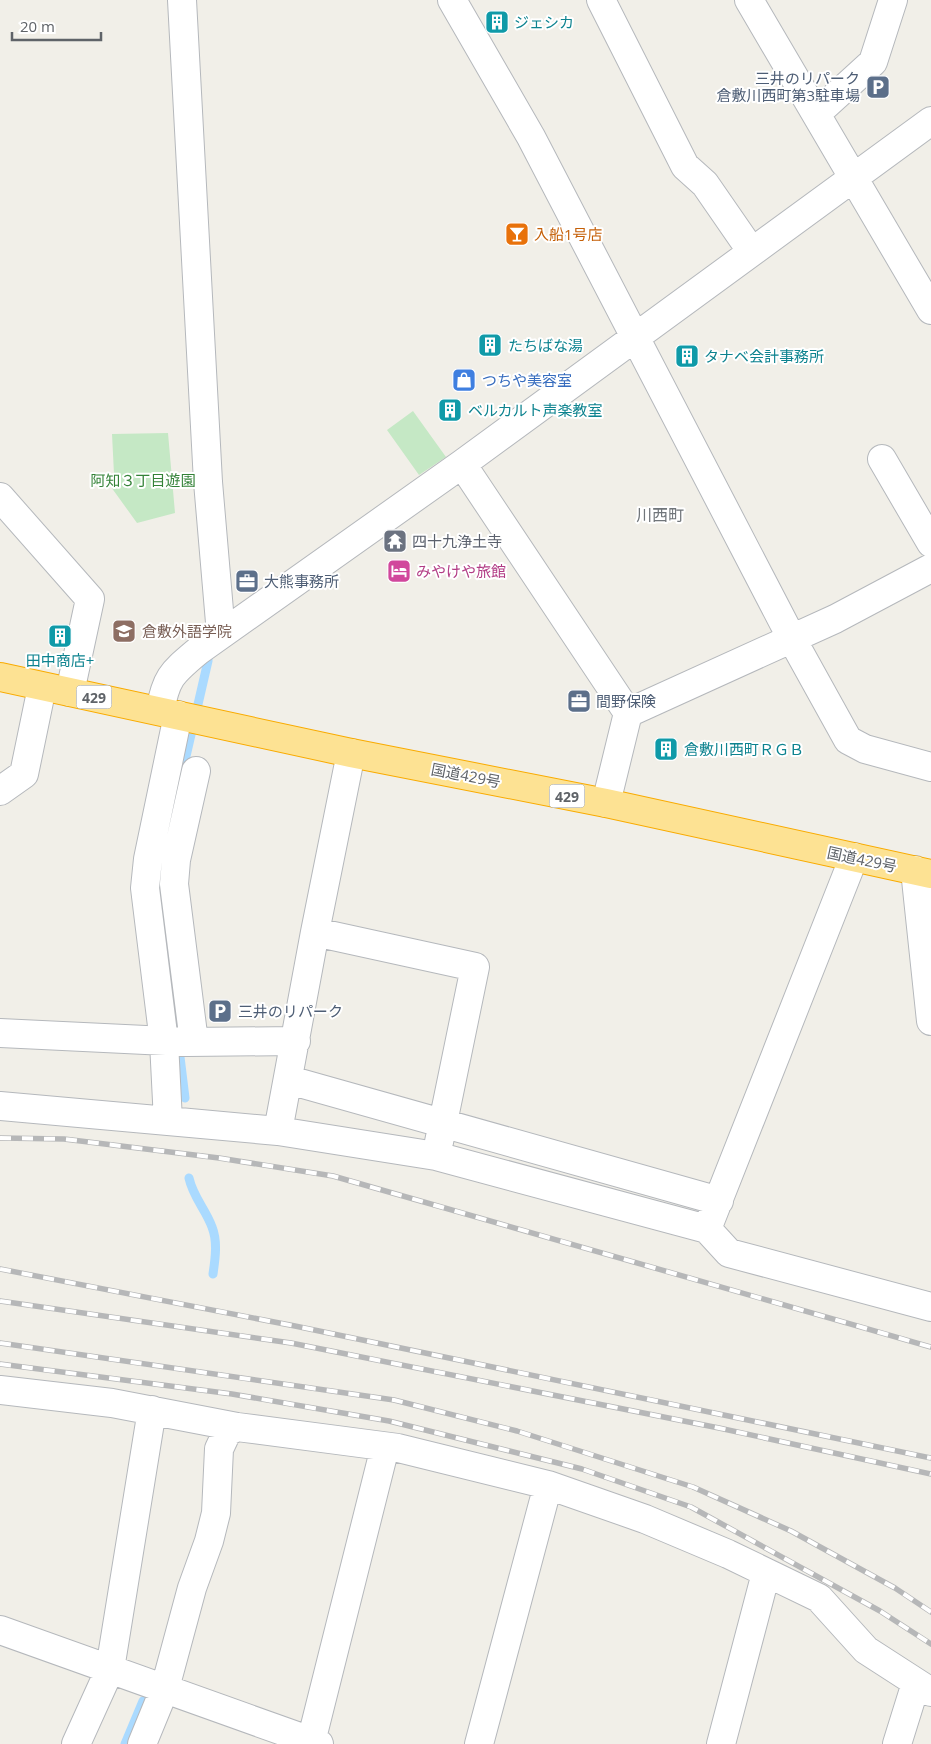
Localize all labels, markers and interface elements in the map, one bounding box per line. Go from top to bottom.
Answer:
building icon: ジェシカ [484,9,510,35]
scale bar [12,10,101,42]
place label: ジェシカ [514,12,574,32]
text: 20 m [20,16,55,36]
place label: 三井のリパーク 倉敷川西町第3駐車場 [716,68,860,105]
parking icon: 三井のリパーク 倉敷川西町第3駐車場 [865,74,891,100]
bar icon: 入船1号店 [504,221,530,247]
place label: 入船1号店 [534,224,603,244]
building icon: たちばな湯 [477,332,503,358]
place label: たちばな湯 [508,335,583,355]
building icon: タナベ会計事務所 [674,343,700,369]
place label: タナベ会計事務所 [704,346,824,366]
shop icon: つちや美容室 [451,367,477,393]
place label: つちや美容室 [482,370,572,390]
building icon: ベルカルト声楽教室 [437,397,463,423]
place label: ベルカルト声楽教室 [468,400,603,420]
park label: 阿知３丁目遊園 [90,470,196,490]
district label: 川西町 [636,504,684,526]
temple icon: 四十九浄土寺 [382,528,408,554]
place label: 四十九浄土寺 [412,531,502,551]
hotel icon: みやけや旅館 [386,558,412,584]
place label: みやけや旅館 [416,561,506,581]
office icon: 大熊事務所 [234,568,260,594]
place label: 大熊事務所 [264,571,339,591]
school or university icon: 倉敷外語学院 [111,618,137,644]
place label: 倉敷外語学院 [142,621,232,641]
building icon: 田中商店+ [47,623,73,649]
place label: 田中商店+ [26,650,94,670]
road number: 429 [76,686,112,709]
office icon: 間野保険 [566,688,592,714]
place label: 間野保険 [596,691,656,711]
building icon: 倉敷川西町ＲＧＢ [653,736,679,762]
place label: 倉敷川西町ＲＧＢ [684,739,804,759]
street label: 国道429号 [429,758,503,792]
road number: 429 [550,784,584,808]
street label: 国道429号 [825,842,899,876]
parking icon: 三井のリパーク [207,998,233,1024]
place label: 三井のリパーク [238,1001,343,1021]

